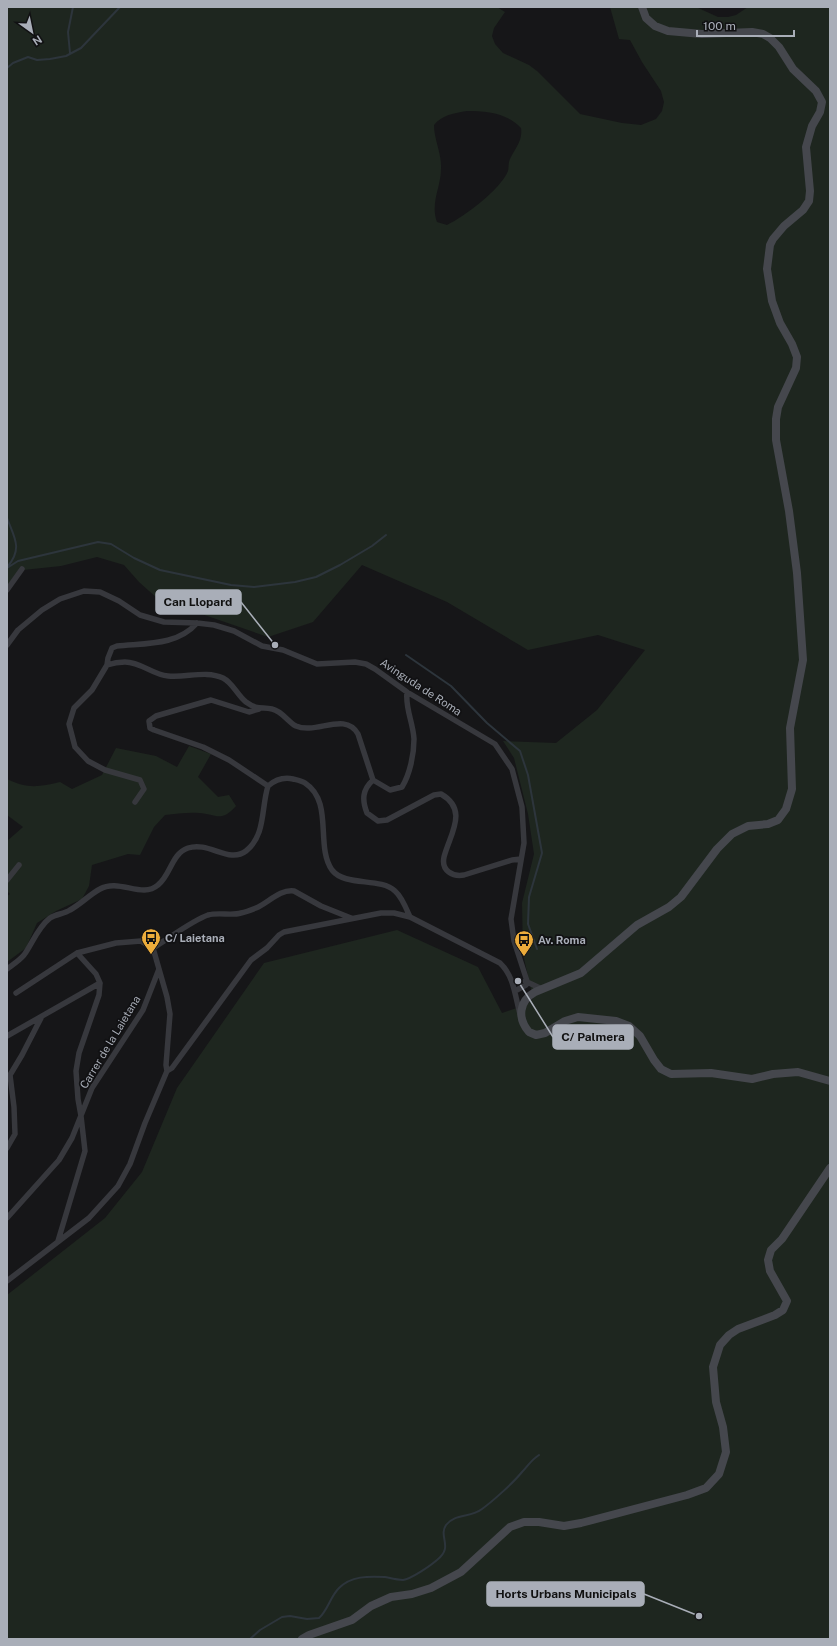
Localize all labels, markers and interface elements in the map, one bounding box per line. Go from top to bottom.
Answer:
north arrow [12,12,52,52]
scale bar [697,12,794,38]
text: 100 m [703,19,736,33]
text: N [31,33,44,48]
callout: Can Llopard [156,590,241,614]
text: Can Llopard [164,595,232,609]
street label: Avinguda de Roma [378,656,464,718]
bus stop icon: C/ Laietana [140,927,162,955]
bus stop icon: Av. Roma [513,929,535,957]
place label: C/ Laietana [165,932,225,944]
place label: Av. Roma [538,934,586,946]
street label: Carrer de la Laietana [77,993,143,1091]
callout: C/ Palmera [553,1025,633,1049]
text: C/ Palmera [561,1030,625,1044]
callout: Horts Urbans Municipals [487,1582,644,1606]
text: Horts Urbans Municipals [496,1587,636,1601]

